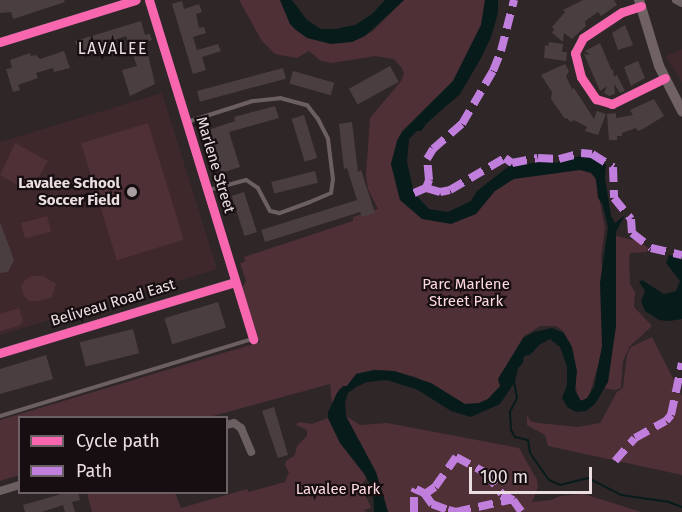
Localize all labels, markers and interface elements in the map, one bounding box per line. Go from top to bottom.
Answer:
district label: LAVALEE [78,39,148,59]
street label: Marlene Street [192,115,238,215]
place label: Lavalee School Soccer Field [18,174,120,209]
marker: Lavalee School Soccer Field [125,185,139,199]
park label: Parc Marlene Street Park [422,275,510,310]
street label: Beliveau Road East [49,276,177,330]
legend [18,416,228,494]
text: Cycle path [76,430,160,452]
scale bar [472,455,595,493]
text: Path [76,460,112,482]
text: 100 m [480,466,528,488]
park label: Lavalee Park [296,481,380,499]

